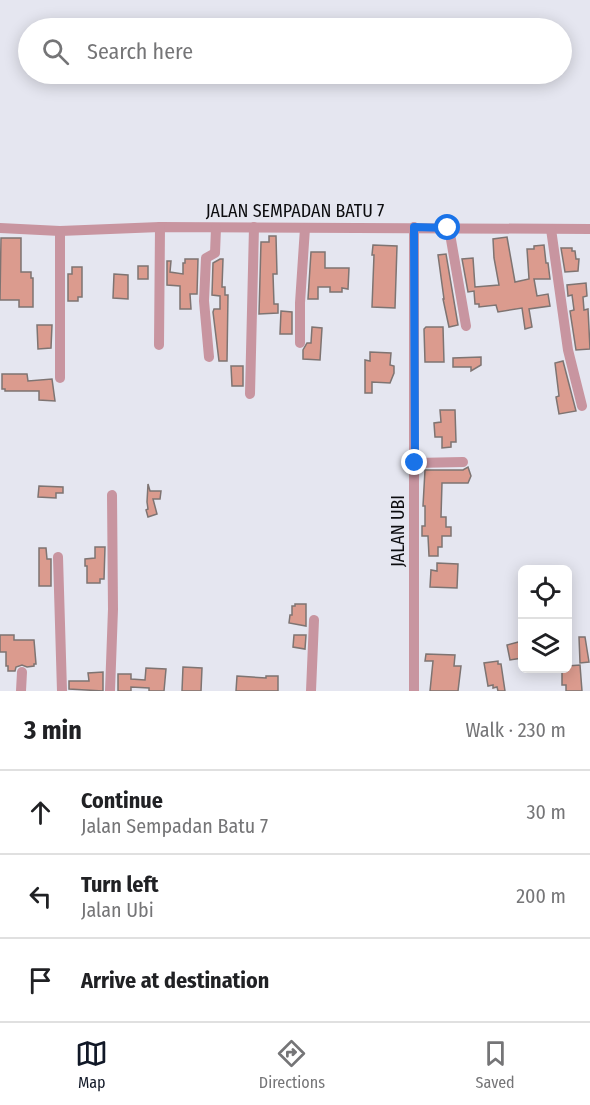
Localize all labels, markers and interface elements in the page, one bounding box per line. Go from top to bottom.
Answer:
search box [18,18,572,84]
icon: search [39,35,72,68]
text: Search here [87,38,193,65]
street label: JALAN SEMPADAN BATU 7 [206,200,384,222]
route start [434,214,460,240]
route end [401,449,427,475]
street label: JALAN UBI [387,495,409,567]
map controls [518,565,572,673]
button: locate [518,565,572,619]
button: layers [518,619,572,673]
text: 3 min [24,715,82,746]
text: Walk · 230 m [465,718,566,742]
text: Continue [81,787,163,814]
icon: ahead [24,796,57,829]
text: 30 m [526,800,566,824]
text: Jalan Sempadan Batu 7 [81,814,268,838]
text: Turn left [81,871,159,898]
icon: left [24,880,57,913]
text: 200 m [516,884,566,908]
text: Jalan Ubi [81,898,154,922]
icon: arrive [24,964,57,997]
text: Arrive at destination [81,967,269,994]
tab: Map [75,1037,108,1092]
tab: Directions [259,1037,325,1092]
tab: Saved [476,1037,515,1092]

